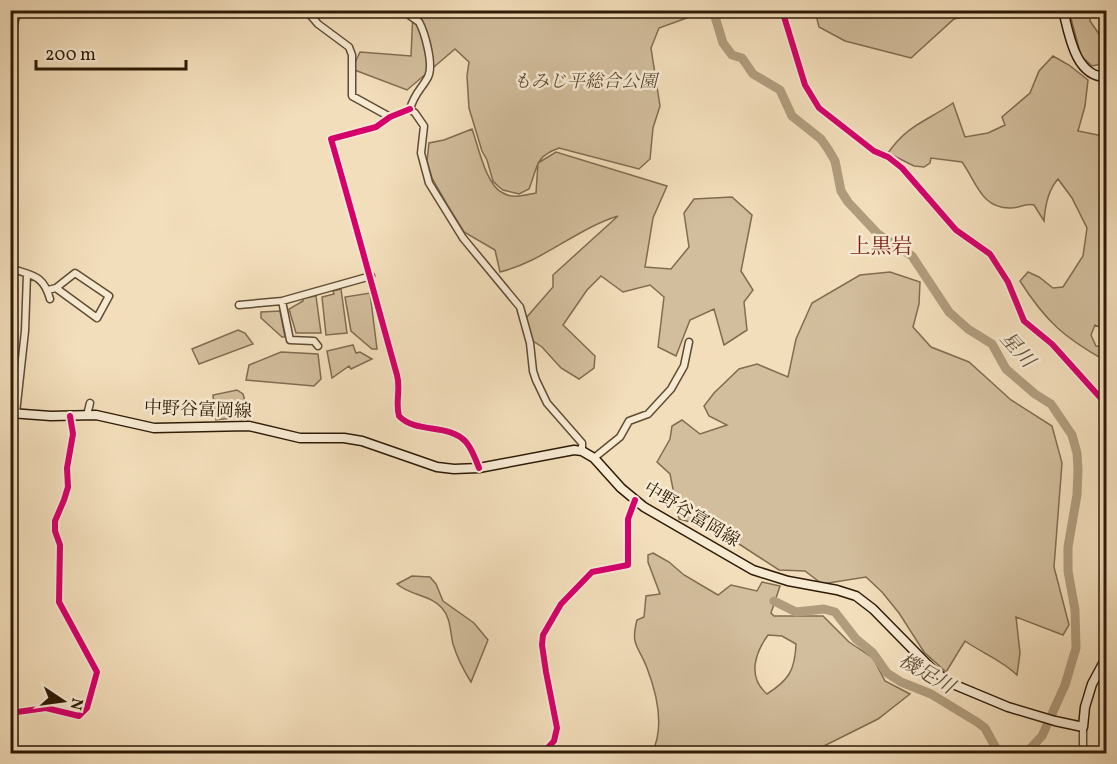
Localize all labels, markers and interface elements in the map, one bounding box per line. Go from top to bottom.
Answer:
scale bar [36,33,186,71]
text: 200 m [45,43,96,68]
park label: もみじ平総合公園 [513,70,660,95]
district label: 上黒岩 [850,233,913,262]
water label: 星川 [993,326,1042,376]
street label: 中野谷富岡線 [144,396,252,425]
street label: 中野谷富岡線 [639,477,744,554]
water label: 機足川 [893,648,961,703]
north arrow [33,671,93,731]
text: N [64,696,88,712]

